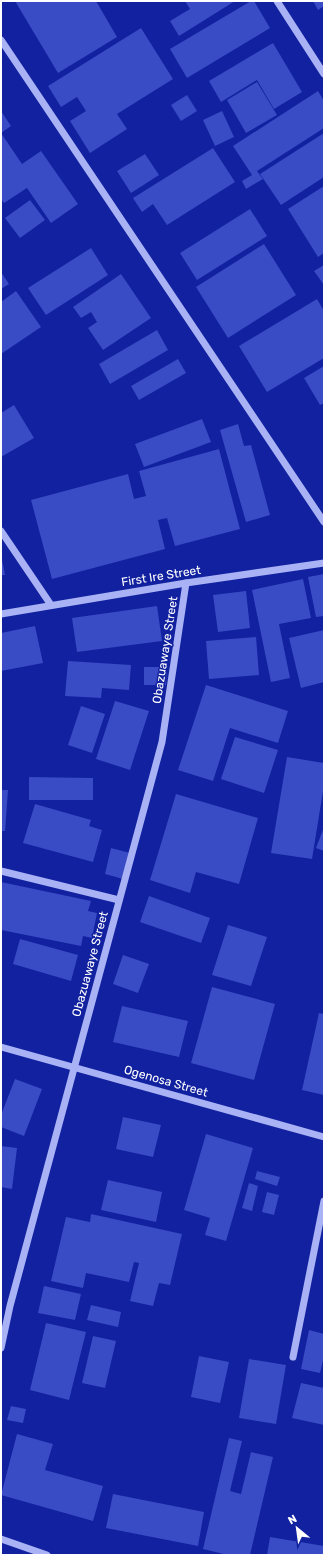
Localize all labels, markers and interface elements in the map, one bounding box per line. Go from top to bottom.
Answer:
street label: First Ire Street [120,563,202,589]
street label: Obazuawaye Street [150,595,180,705]
street label: Obazuawaye Street [69,909,111,1018]
street label: Ogenosa Street [122,1062,210,1100]
north arrow [277,1508,317,1548]
text: N [286,1512,299,1527]

